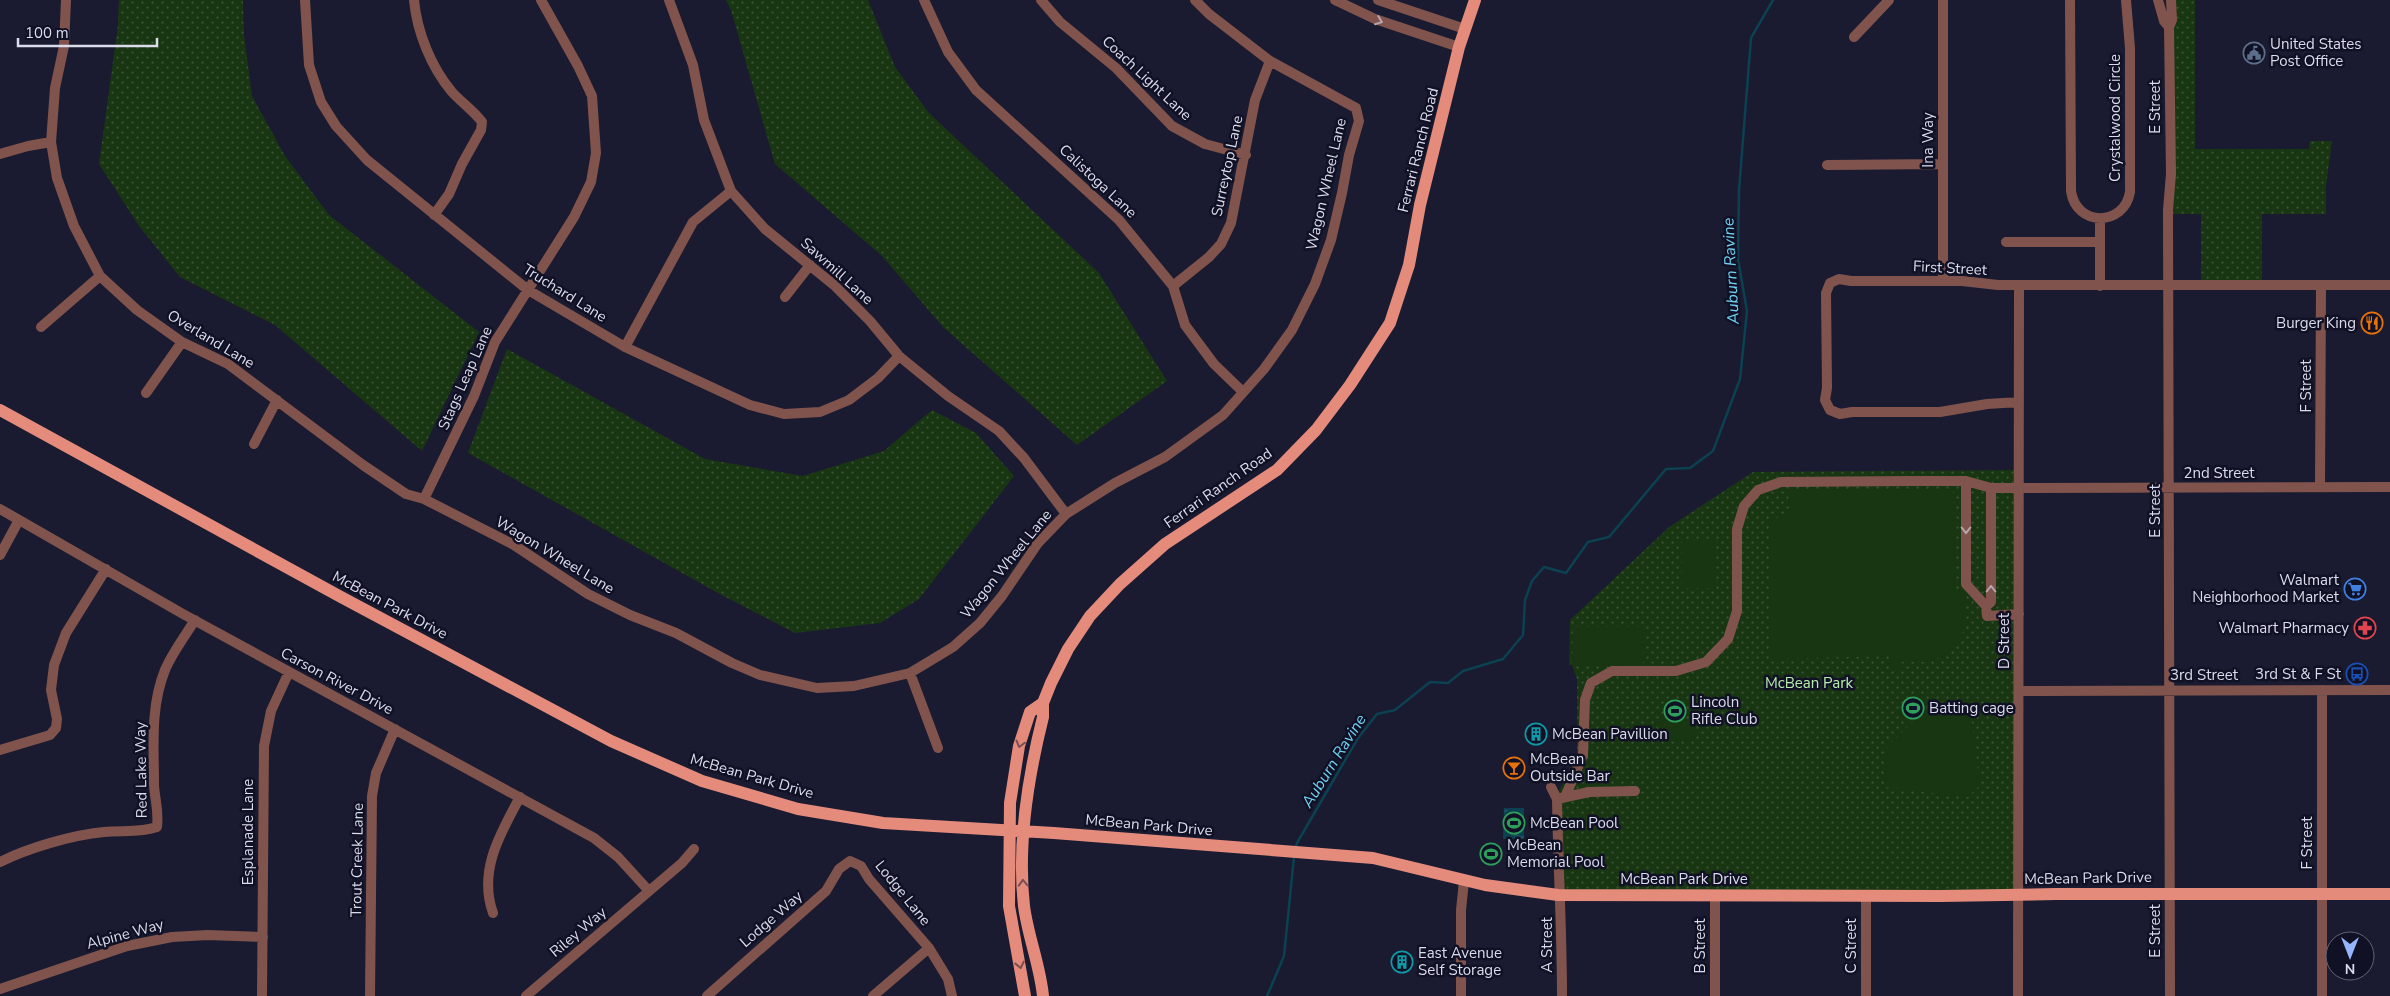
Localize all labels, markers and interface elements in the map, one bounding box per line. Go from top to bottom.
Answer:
scale bar [18,15,156,47]
one-way arrow [1374,15,1383,25]
text: 100 m [25,23,69,43]
street label: Coach Light Lane [1098,31,1196,125]
place label: United States Post Office [2270,34,2361,71]
public building icon: United States Post Office [2242,41,2266,65]
street label: Crystalwood Circle [2105,54,2125,182]
street label: E Street [2145,79,2165,134]
street label: Ferrari Ranch Road [1393,86,1443,214]
street label: Ina Way [1918,112,1938,168]
street label: Surreytop Lane [1207,114,1247,218]
street label: Wagon Wheel Lane [1301,116,1351,252]
street label: Calistoga Lane [1055,140,1141,222]
water label: Auburn Ravine [1717,217,1745,326]
street label: Sawmill Lane [796,233,878,309]
street label: First Street [1912,256,1988,280]
street label: Truchard Lane [519,259,611,327]
street label: Overland Lane [164,305,258,373]
restaurant icon: Burger King [2360,311,2384,335]
place label: Burger King [2276,313,2356,333]
street label: Stags Leap Lane [433,323,497,433]
street label: F Street [2296,359,2316,413]
street label: Ferrari Ranch Road [1160,443,1276,533]
street label: 2nd Street [2183,463,2255,483]
street label: E Street [2145,483,2165,538]
street label: Wagon Wheel Lane [956,505,1056,623]
street label: Wagon Wheel Lane [492,512,618,598]
one-way arrow [1961,526,1971,534]
street label: McBean Park Drive [329,566,451,644]
place label: Walmart Neighborhood Market [2192,570,2340,607]
supermarket icon: Walmart Neighborhood Market [2343,577,2367,601]
one-way arrow [1986,585,1996,593]
street label: D Street [1994,612,2014,669]
pharmacy icon: Walmart Pharmacy [2353,616,2377,640]
place label: Walmart Pharmacy [2218,618,2349,638]
street label: Carson River Drive [277,643,397,719]
bus stop icon: 3rd St & F St [2345,662,2369,686]
place label: 3rd St & F St [2255,664,2342,684]
street label: 3rd Street [2170,665,2239,685]
park label: McBean Park [1765,673,1854,693]
place label: Lincoln Rifle Club [1691,692,1758,729]
sports icon: Batting cage [1901,696,1925,720]
place label: Batting cage [1929,698,2014,718]
sports icon: Lincoln Rifle Club [1663,699,1687,723]
water label: Auburn Ravine [1296,710,1372,813]
street label: Red Lake Way [130,721,152,819]
building icon: McBean Pavillion [1524,722,1548,746]
place label: McBean Pavillion [1552,724,1668,744]
one-way arrow [1016,739,1026,747]
street label: McBean Park Drive [688,749,816,803]
place label: McBean Outside Bar [1530,749,1611,786]
bar icon: McBean Outside Bar [1502,756,1526,780]
street label: Esplanade Lane [238,779,258,885]
street label: Trout Creek Lane [346,803,368,917]
street label: McBean Park Drive [1085,809,1213,841]
sports icon: McBean Pool [1502,811,1526,835]
place label: McBean Pool [1530,813,1619,833]
street label: F Street [2297,816,2317,870]
place label: McBean Memorial Pool [1507,835,1605,872]
sports icon: McBean Memorial Pool [1479,842,1503,866]
street label: Lodge Lane [871,856,935,930]
street label: McBean Park Drive [2024,867,2152,889]
street label: McBean Park Drive [1620,869,1748,889]
one-way arrow [1018,878,1029,886]
street label: Lodge Way [735,886,807,952]
street label: Riley Way [545,902,611,962]
street label: E Street [2145,903,2165,958]
street label: Alpine Way [84,914,166,954]
street label: A Street [1537,916,1557,973]
street label: B Street [1690,918,1710,973]
street label: C Street [1841,918,1861,973]
north arrow [2325,931,2375,981]
place label: East Avenue Self Storage [1418,943,1502,980]
building icon: East Avenue Self Storage [1390,950,1414,974]
text: N [2345,959,2355,978]
one-way arrow [1014,960,1024,969]

